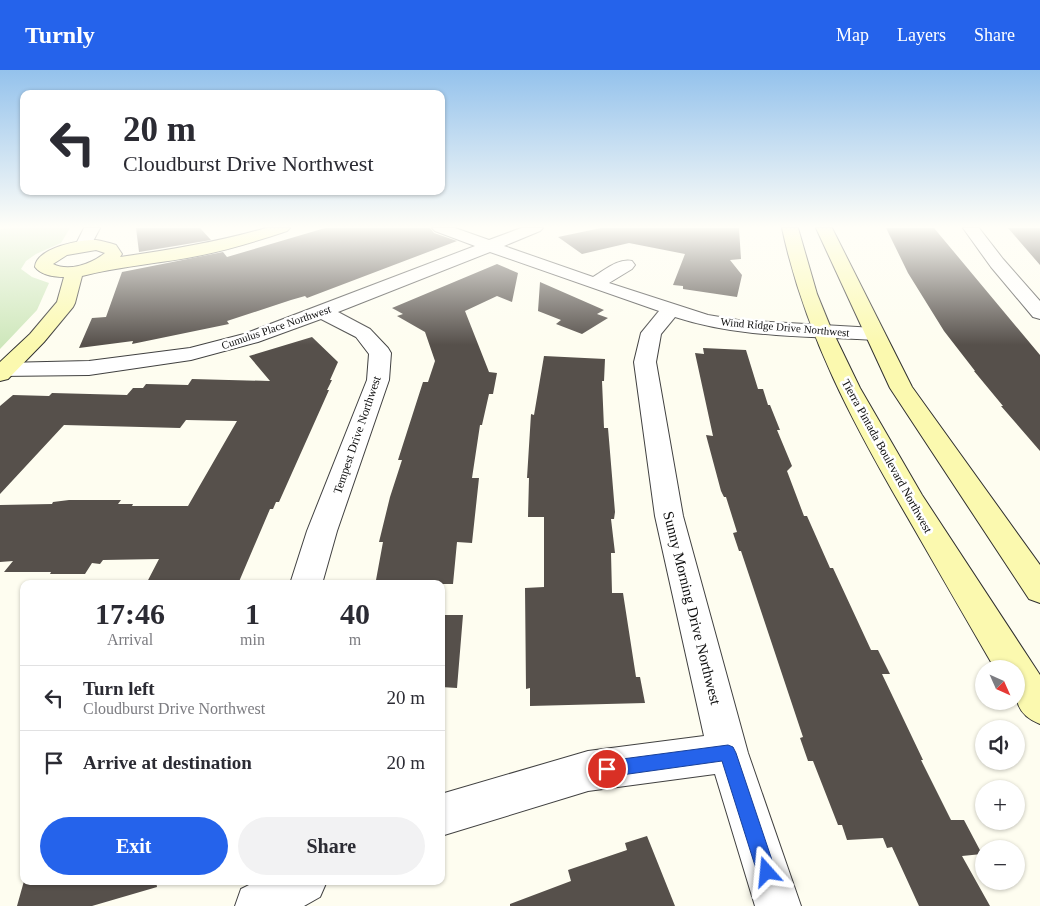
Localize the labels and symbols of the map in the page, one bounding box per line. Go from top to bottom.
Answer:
street label: Cumulus Place Northwest [220,303,332,351]
street label: Wind Ridge Drive Northwest [720,315,850,339]
street label: Tempest Drive Northwest [330,374,384,496]
street label: Tierra Pintada Boulevard Northwest [839,377,936,536]
street label: Sunny Morning Drive Northwest [660,510,724,707]
north arrow [975,660,1025,710]
pin [586,748,628,790]
position arrow [740,845,792,897]

